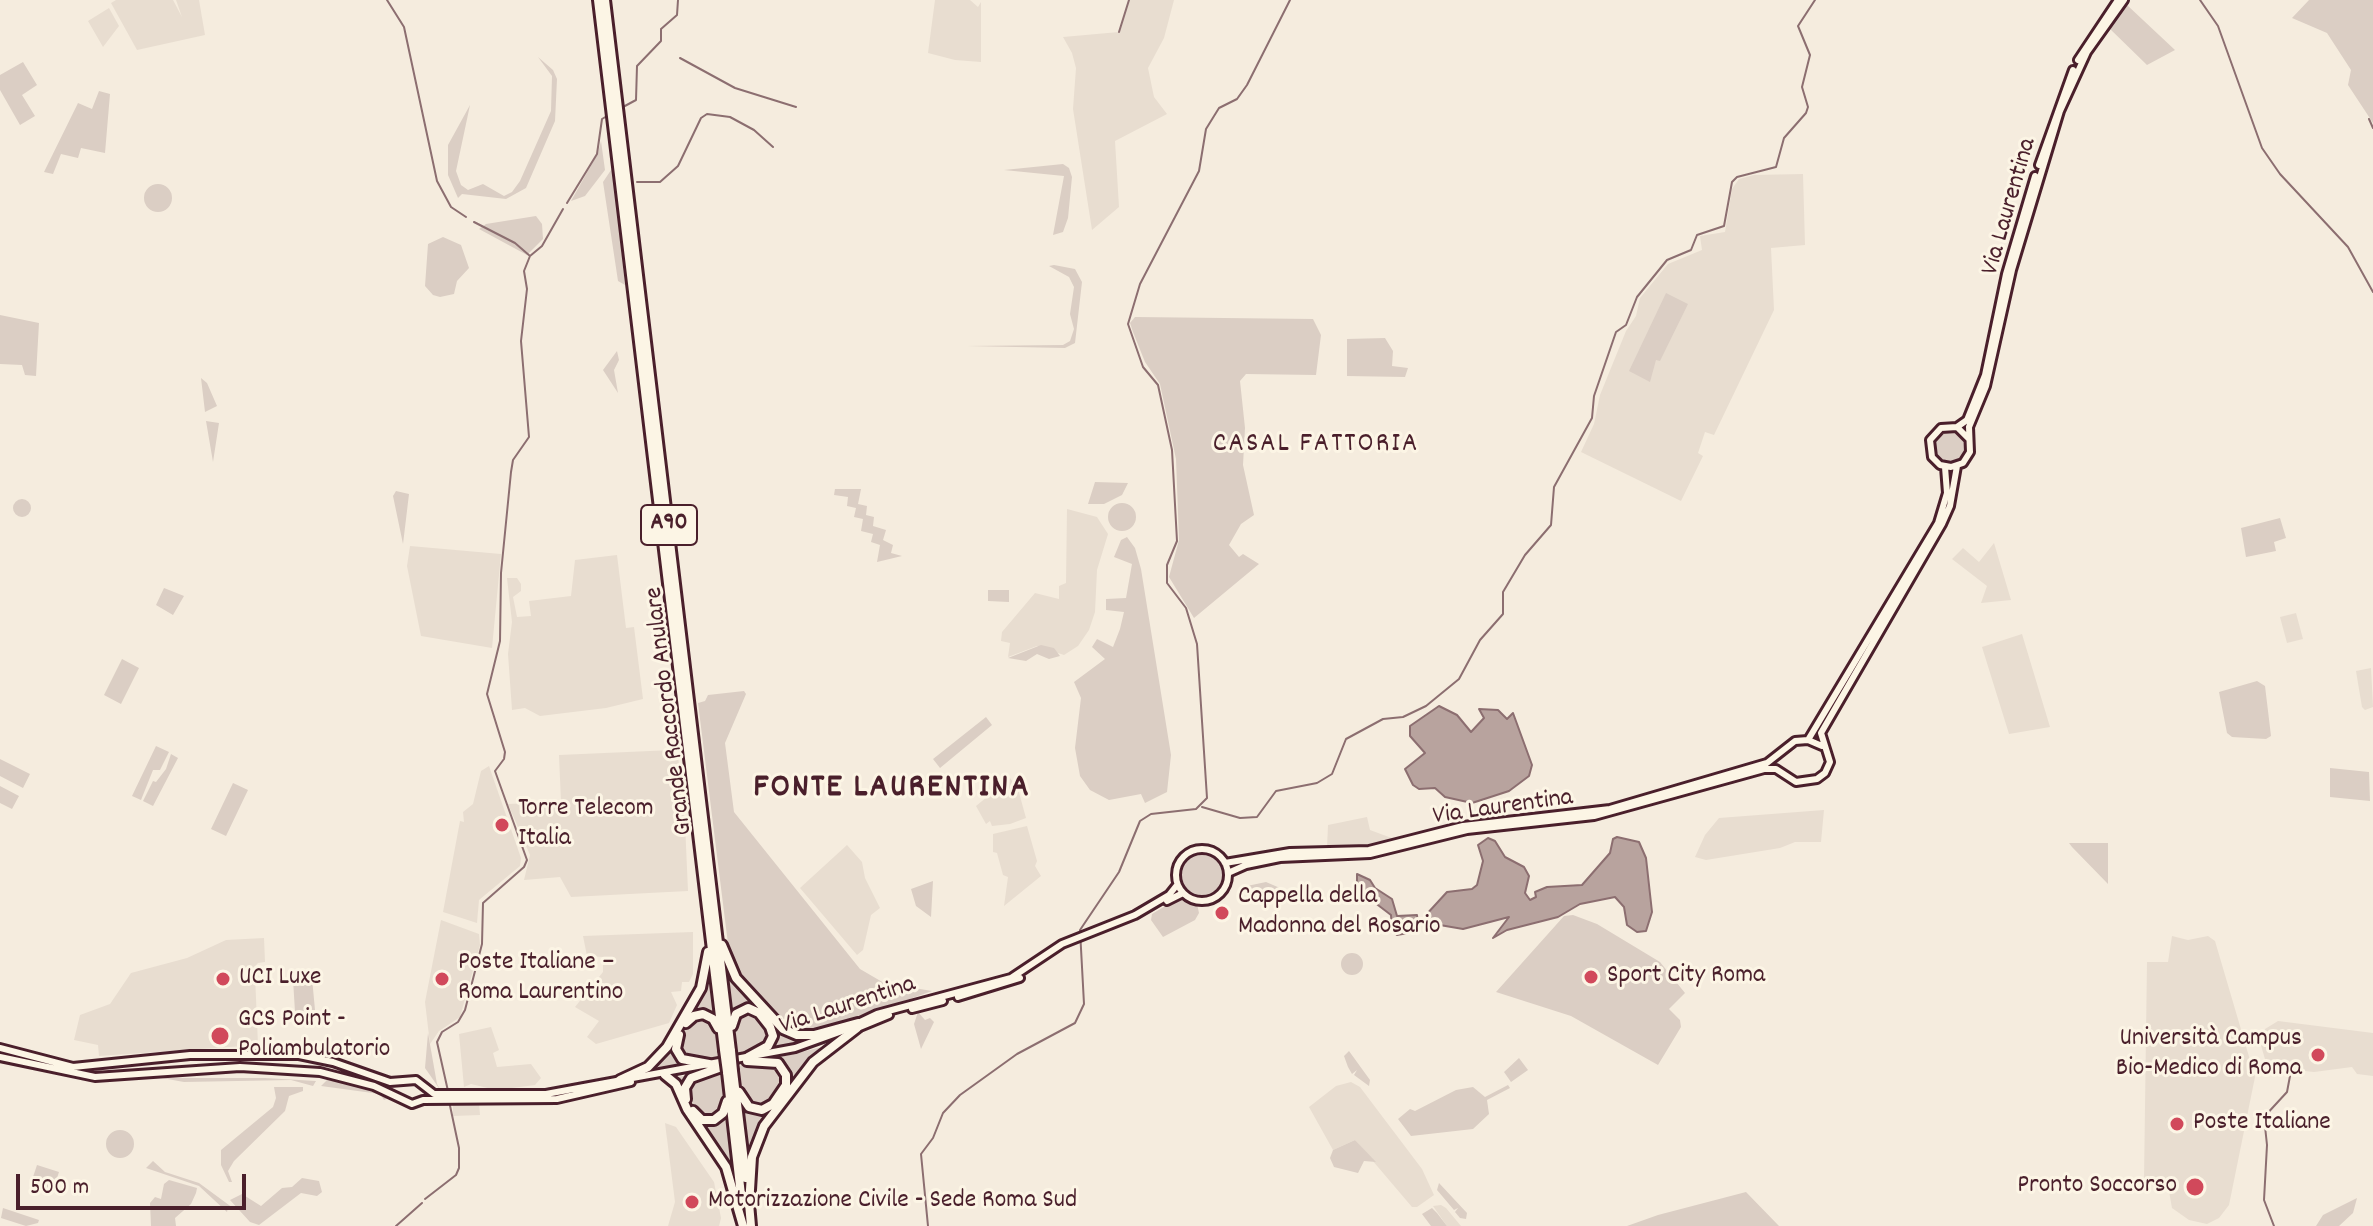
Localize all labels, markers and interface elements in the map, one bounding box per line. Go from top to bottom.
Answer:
street label: Via Laurentina [1977,135,2045,279]
district label: CASAL FATTORIA [1213,429,1419,463]
road number: A90 [641,505,697,545]
street label: Grande Raccordo Anulare [640,585,702,837]
district label: FONTE LAURENTINA [753,770,1031,810]
street label: Via Laurentina [1431,784,1575,834]
place label: Torre Telecom Italia [518,794,654,856]
marker: Torre Telecom Italia [493,816,511,834]
place label: Cappella della Madonna del Rosario [1238,882,1440,944]
marker: Cappella della Madonna del Rosario [1213,904,1231,922]
place label: Poste Italiane – Roma Laurentino [458,948,623,1010]
place label: Sport City Roma [1607,961,1765,993]
place label: UCI Luxe [239,963,321,995]
marker: Sport City Roma [1582,968,1600,986]
marker: UCI Luxe [214,970,232,988]
marker: Poste Italiane – Roma Laurentino [433,970,451,988]
street label: Via Laurentina [776,970,920,1044]
place label: GCS Point - Poliambulatorio [238,1005,390,1066]
place label: Università Campus Bio-Medico di Roma [2116,1024,2302,1086]
marker: GCS Point - Poliambulatorio [209,1025,231,1047]
marker: Università Campus Bio-Medico di Roma [2309,1046,2327,1064]
place label: Poste Italiane [2193,1108,2331,1140]
marker: Poste Italiane [2168,1115,2186,1133]
scale bar [20,1158,250,1208]
text: 500 m [30,1171,89,1205]
place label: Pronto Soccorso [2017,1171,2177,1203]
marker: Pronto Soccorso [2184,1176,2206,1198]
place label: Motorizzazione Civile - Sede Roma Sud [708,1186,1077,1218]
marker: Motorizzazione Civile - Sede Roma Sud [683,1193,701,1211]

